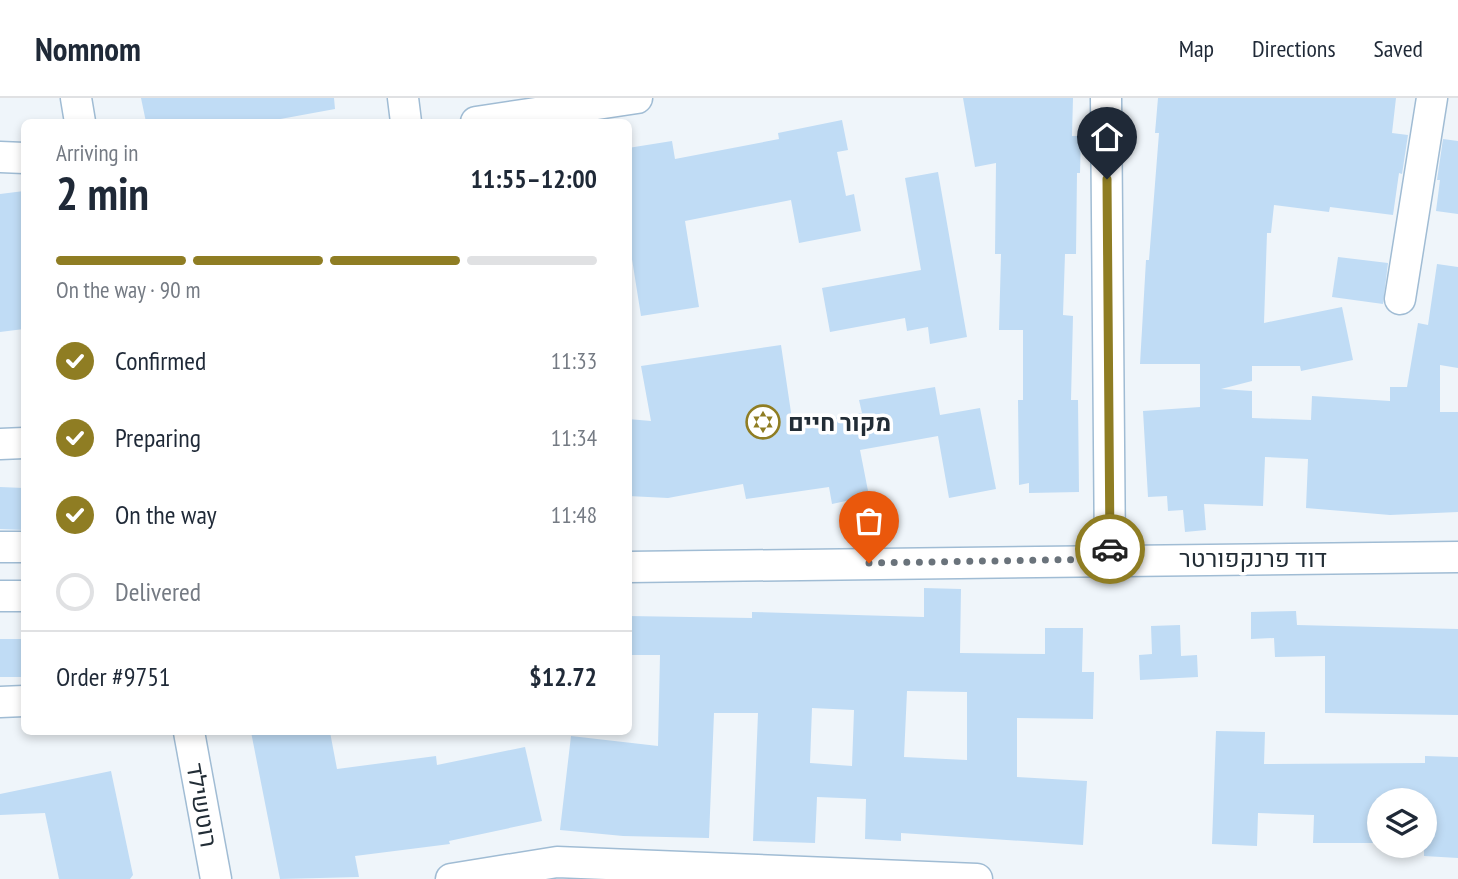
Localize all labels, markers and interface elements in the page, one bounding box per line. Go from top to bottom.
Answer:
text: Nomnom [35,27,141,70]
text: Map [1179,33,1214,64]
text: Directions [1252,33,1336,64]
text: Saved [1374,33,1423,64]
pin [1077,107,1137,179]
icon: home [1088,118,1126,156]
text: Arriving in [56,138,138,167]
text: 11:55–12:00 [470,162,597,195]
text: 2 min [56,163,149,223]
text: On the way · 90 m [56,275,200,304]
icon: check [56,342,94,380]
text: Confirmed [115,344,206,377]
text: 11:33 [551,346,597,375]
synagogue icon: מקור חיים [744,403,782,441]
place label: מקור חיים [788,407,891,438]
icon: check [56,419,94,457]
text: Preparing [115,421,201,454]
text: 11:34 [551,423,597,452]
pin [839,491,899,563]
icon: check [56,496,94,534]
text: On the way [115,498,217,531]
text: 11:48 [551,500,597,529]
icon: bag [850,502,888,540]
courier [1075,514,1145,584]
icon: car [1091,530,1129,568]
street label: דוד פרנקפורטר [1179,543,1327,574]
text: Delivered [115,575,201,608]
text: Order #9751 [56,660,171,693]
text: $12.72 [529,660,597,693]
street label: רוטשילד [179,761,225,849]
map controls [1367,788,1437,858]
button: layers [1367,788,1437,858]

